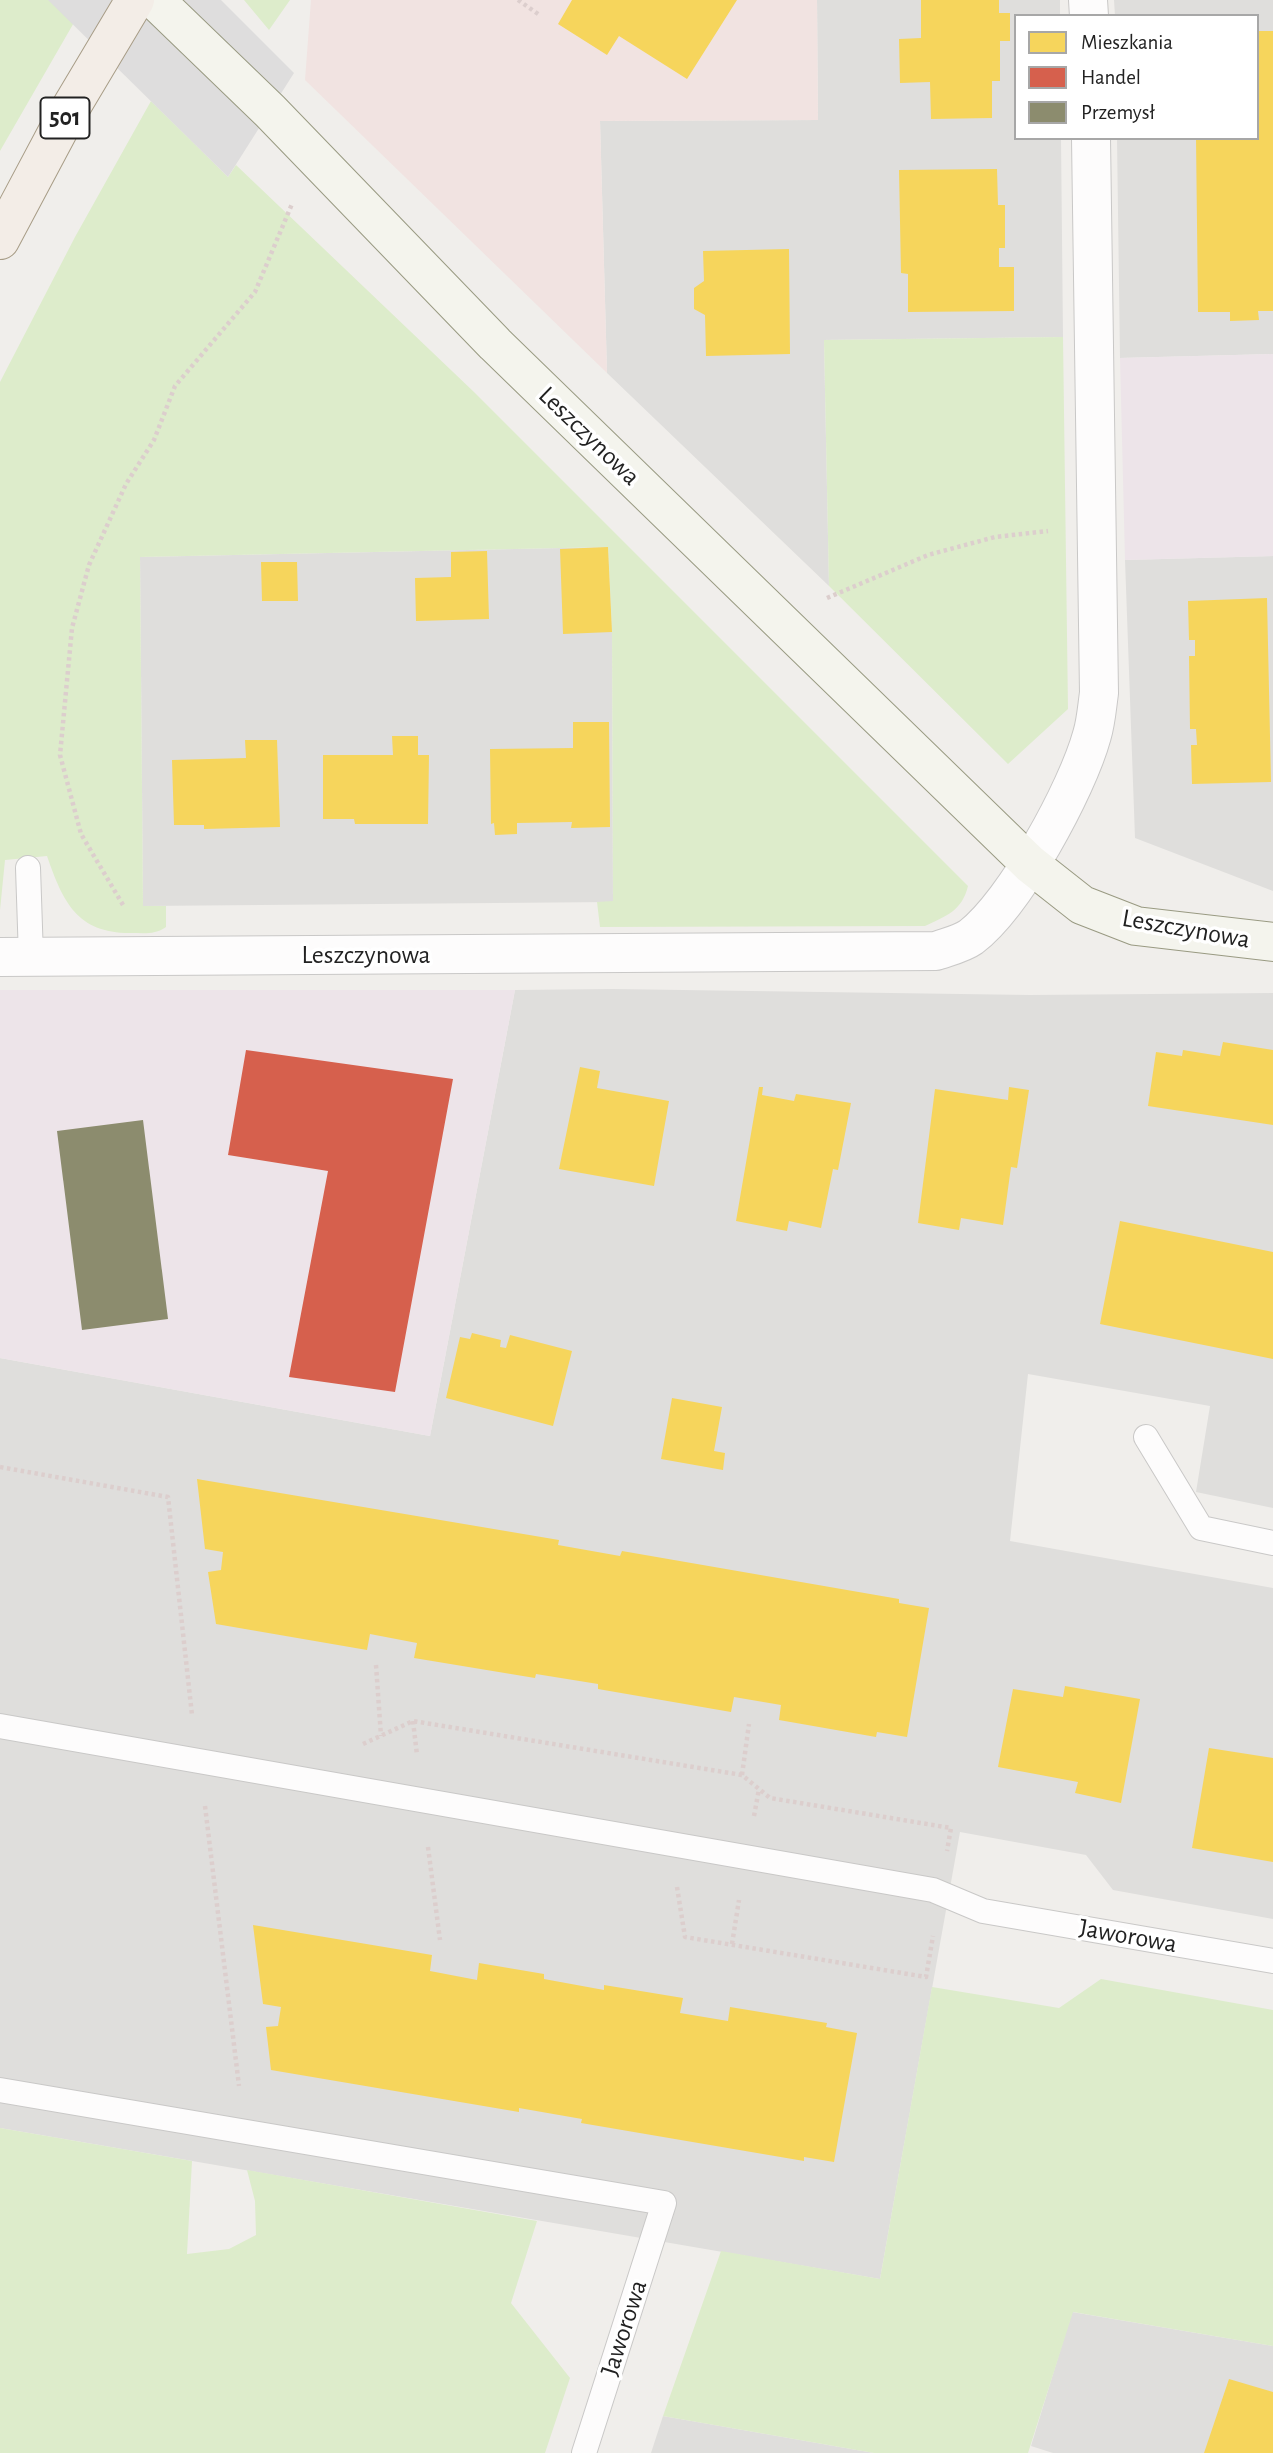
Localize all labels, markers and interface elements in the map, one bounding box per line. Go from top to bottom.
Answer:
legend [1014,14,1259,140]
text: Mieszkania [1081,32,1173,53]
text: Handel [1081,67,1141,88]
road number: 501 [41,98,90,138]
text: Przemysł [1081,102,1155,123]
street label: Leszczynowa [532,380,646,492]
street label: Leszczynowa [1120,902,1252,956]
street label: Leszczynowa [301,939,431,971]
street label: Jaworowa [1077,1912,1179,1960]
street label: Jaworowa [594,2276,654,2380]

